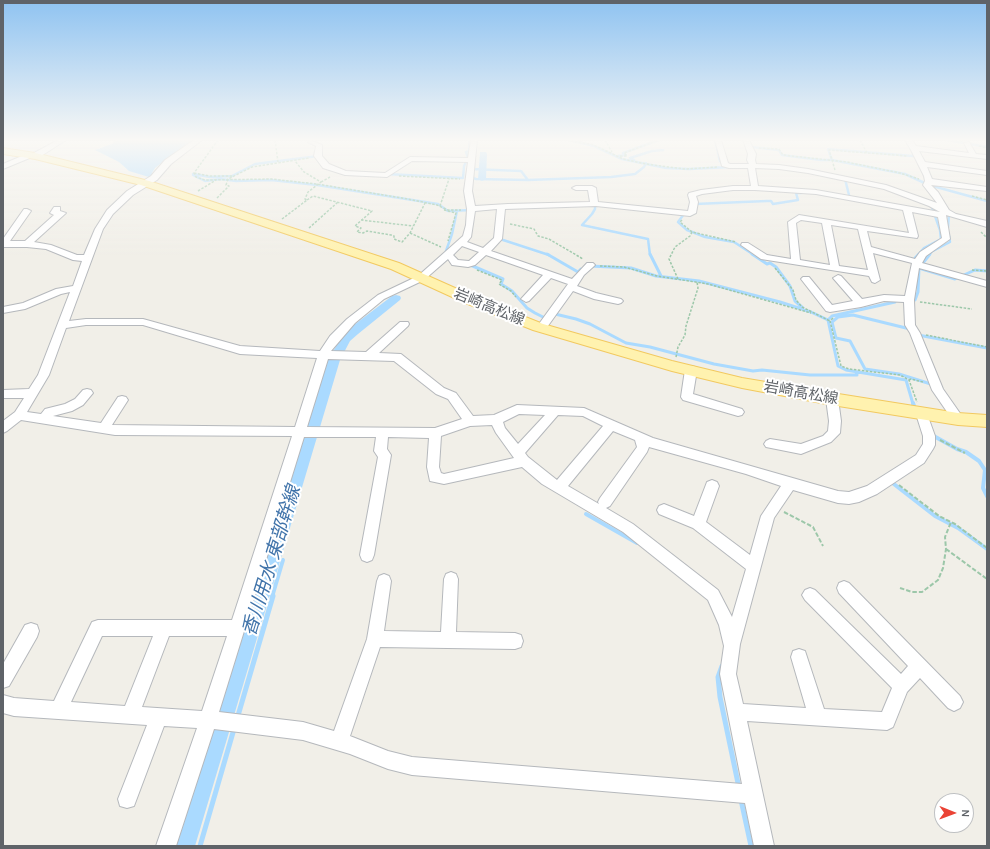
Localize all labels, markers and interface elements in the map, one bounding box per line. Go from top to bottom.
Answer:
street label: 岩崎高松線 [451,285,527,329]
street label: 岩崎高松線 [763,378,839,408]
water label: 香川用水 東部幹線 [238,483,306,639]
north arrow [934,793,974,833]
text: N [959,809,972,817]

